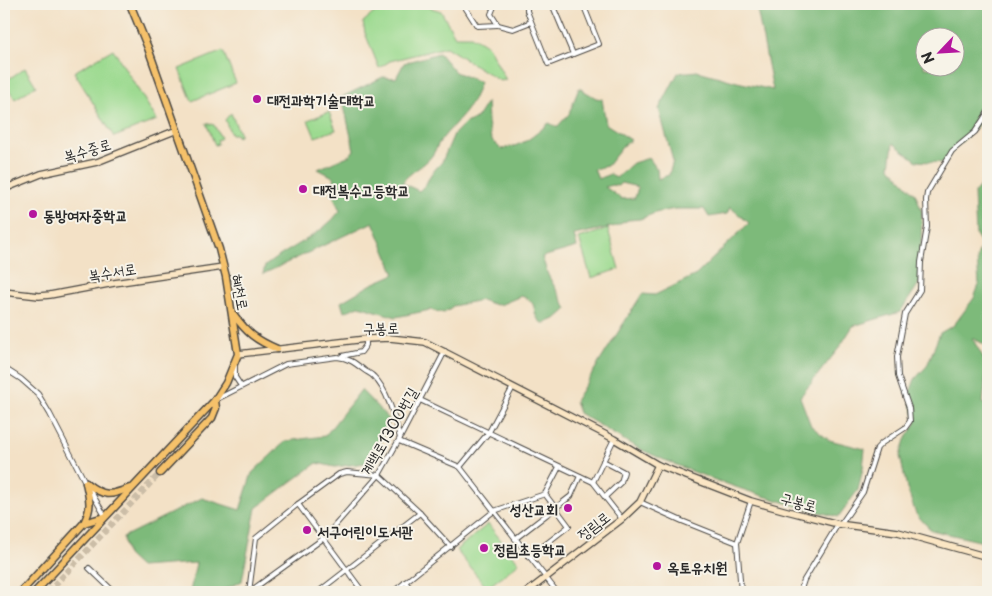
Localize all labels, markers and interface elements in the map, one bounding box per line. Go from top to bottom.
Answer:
north arrow [914,28,964,78]
text: N [916,48,940,67]
place label: 대전과학기술대학교 [267,88,376,111]
marker: 대전과학기술대학교 [251,93,263,105]
street label: 복수중로 [61,131,113,167]
place label: 대전복수고등학교 [313,178,410,201]
marker: 대전복수고등학교 [297,183,309,195]
place label: 동방여자중학교 [43,203,128,226]
marker: 동방여자중학교 [27,208,39,220]
street label: 복수서로 [86,256,138,286]
street label: 혜천로 [226,272,256,312]
street label: 구봉로 [363,315,399,339]
street label: 계백로1300번길 [353,382,423,480]
street label: 구봉로 [779,485,819,517]
place label: 성산교회 [510,497,558,520]
marker: 성산교회 [562,502,574,514]
street label: 정림로 [572,505,614,545]
place label: 서구어린이도서관 [317,519,414,542]
marker: 서구어린이도서관 [301,524,313,536]
place label: 정림초등학교 [493,537,566,560]
marker: 정림초등학교 [478,542,490,554]
place label: 옥토유치원 [667,555,727,578]
marker: 옥토유치원 [651,560,663,572]

